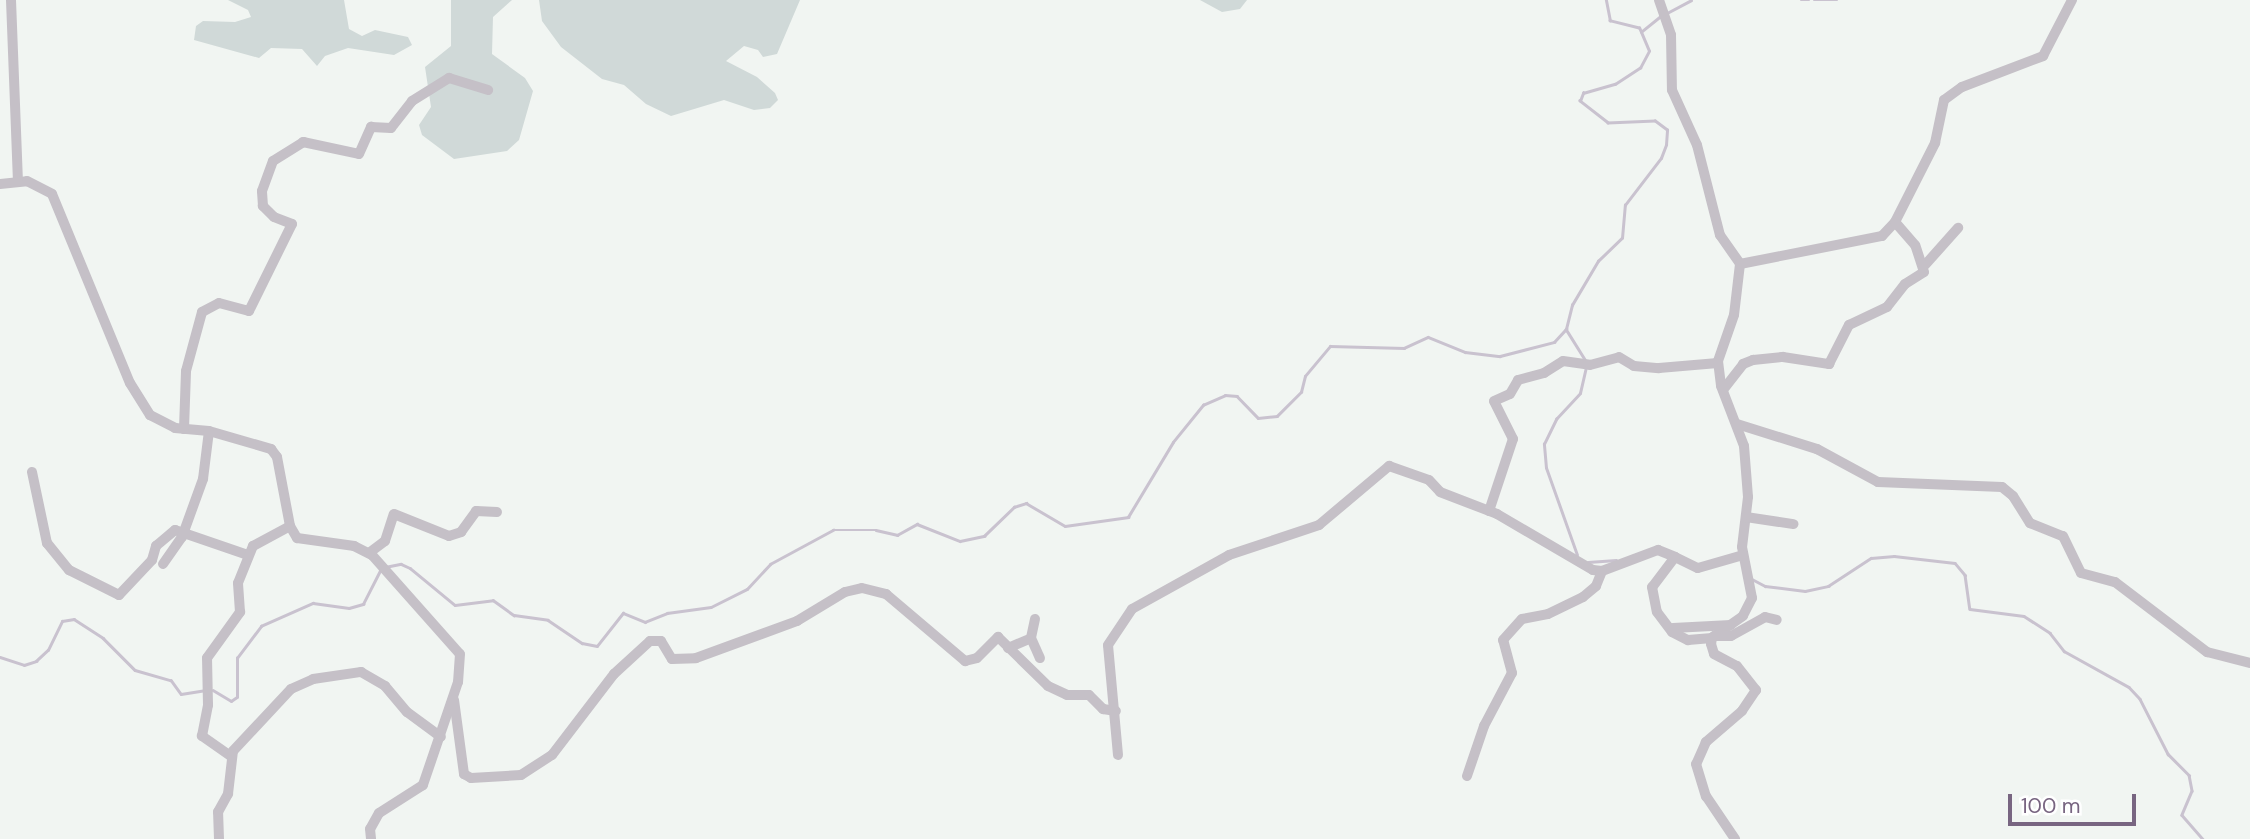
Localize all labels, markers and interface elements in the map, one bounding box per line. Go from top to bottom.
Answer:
scale bar [2012,780,2140,824]
text: 100 m [2021,792,2081,820]

